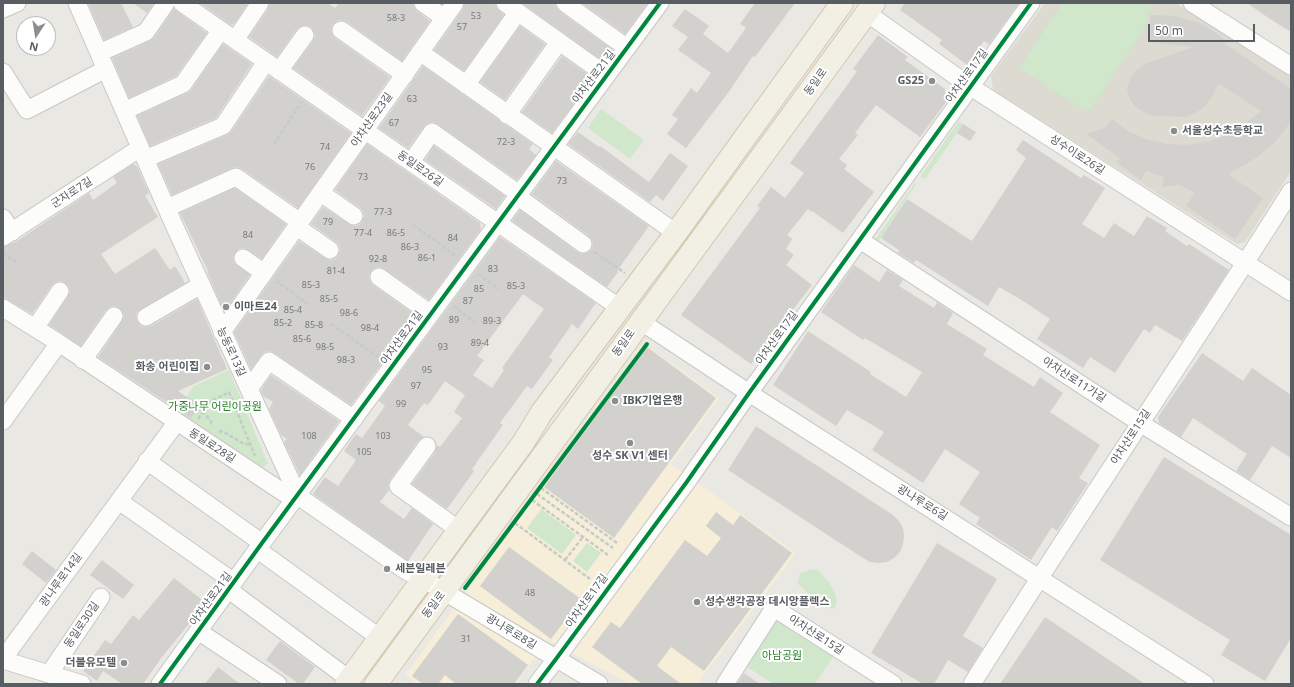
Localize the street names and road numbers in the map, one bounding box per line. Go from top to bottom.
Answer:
street label: 아차산로17길 [943,47,991,105]
street label: 아차산로21길 [570,48,618,106]
street label: 동일로 [802,66,830,98]
street label: 아차산로23길 [348,90,396,150]
street label: 성수이로26길 [1047,132,1107,178]
street label: 동일로26길 [394,148,446,190]
street label: 군자로7길 [49,175,95,211]
street label: 아차산로21길 [378,309,426,367]
street label: 아차산로17길 [753,309,801,367]
street label: 능동로13길 [214,325,248,379]
street label: 동일로 [610,327,638,359]
street label: 아차산로11가길 [1040,355,1108,405]
street label: 아차산로15길 [1108,407,1154,467]
street label: 동일로28길 [186,426,238,466]
street label: 광나루로6길 [894,482,950,524]
street label: 광나루로14길 [37,551,85,609]
street label: 아차산로21길 [187,570,235,628]
street label: 아차산로17길 [563,572,611,630]
street label: 동일로 [420,589,448,621]
street label: 동일로30길 [62,599,102,651]
street label: 광나루로8길 [483,612,539,652]
street label: 아차산로15길 [786,612,846,658]

